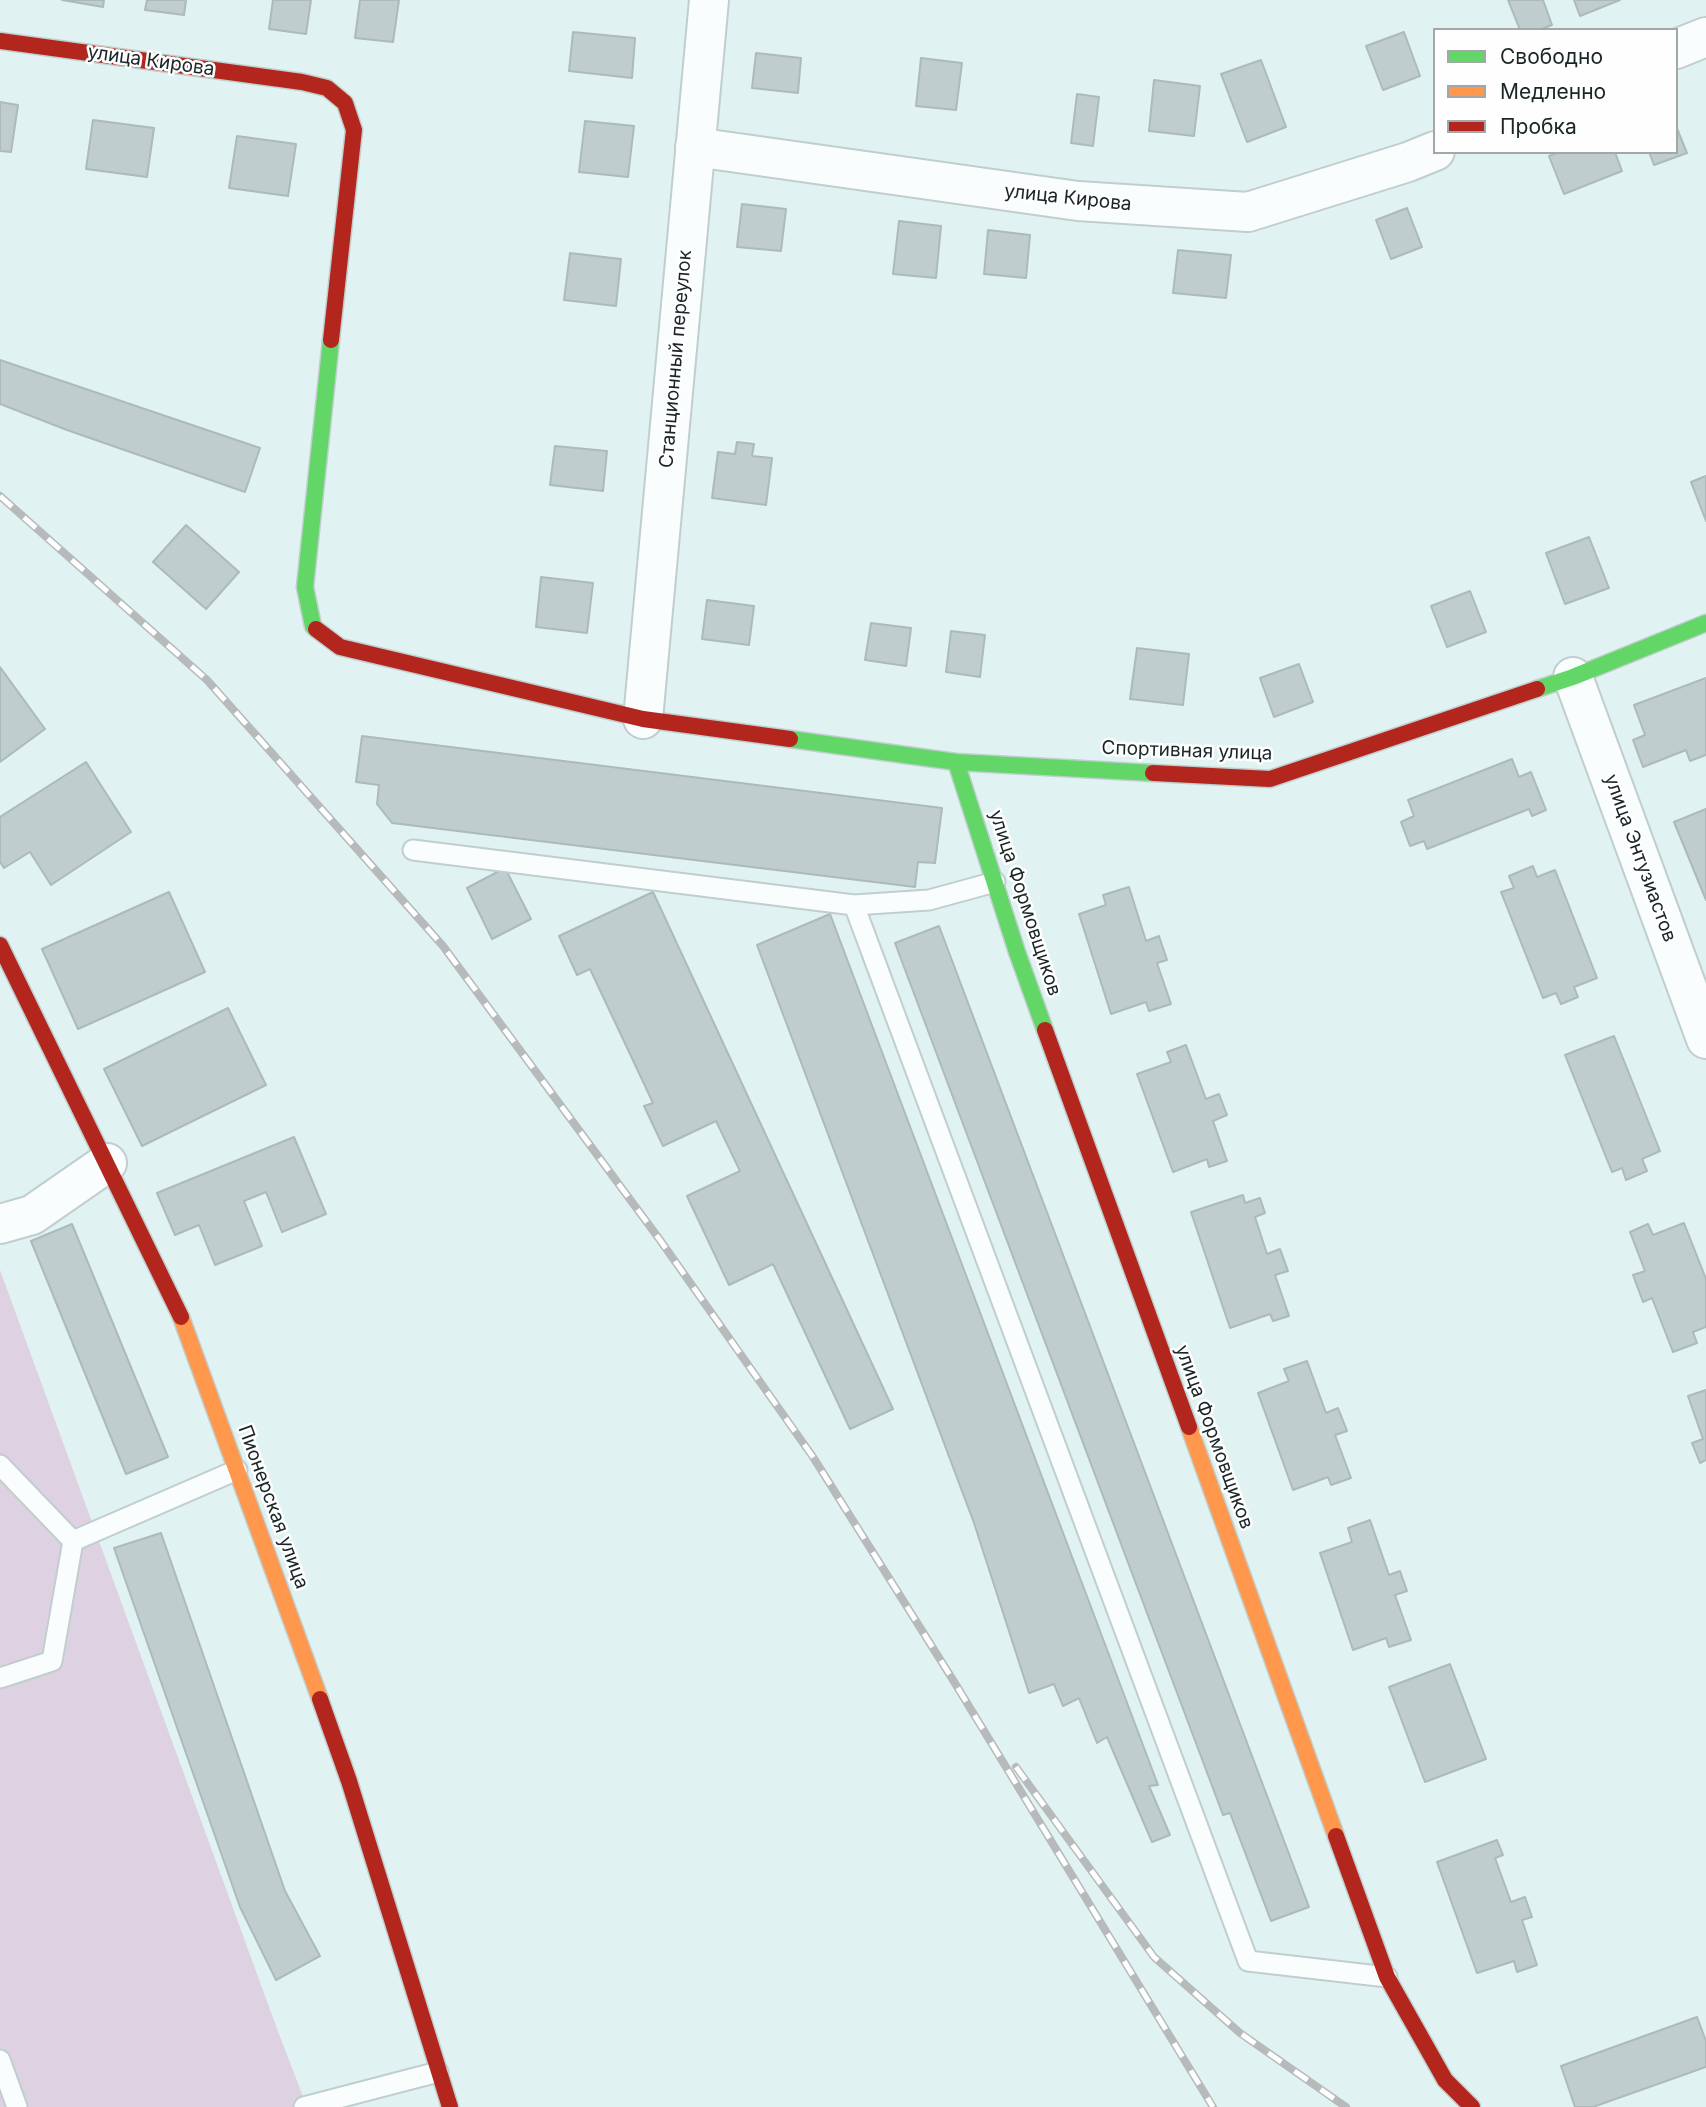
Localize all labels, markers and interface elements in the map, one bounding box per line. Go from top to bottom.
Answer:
legend [1433,28,1678,154]
street label: улица Кирова [86,41,216,81]
text: Свободно [1500,44,1603,69]
text: Медленно [1500,79,1606,104]
text: Пробка [1500,114,1577,139]
street label: улица Кирова [1003,180,1133,216]
street label: Станционный переулок [655,249,697,469]
street label: Спортивная улица [1101,737,1273,765]
street label: улица Энтузиастов [1599,771,1681,945]
street label: улица Формовщиков [984,807,1066,999]
street label: улица Формовщиков [1170,1342,1258,1532]
street label: Пионерская улица [233,1422,313,1592]

